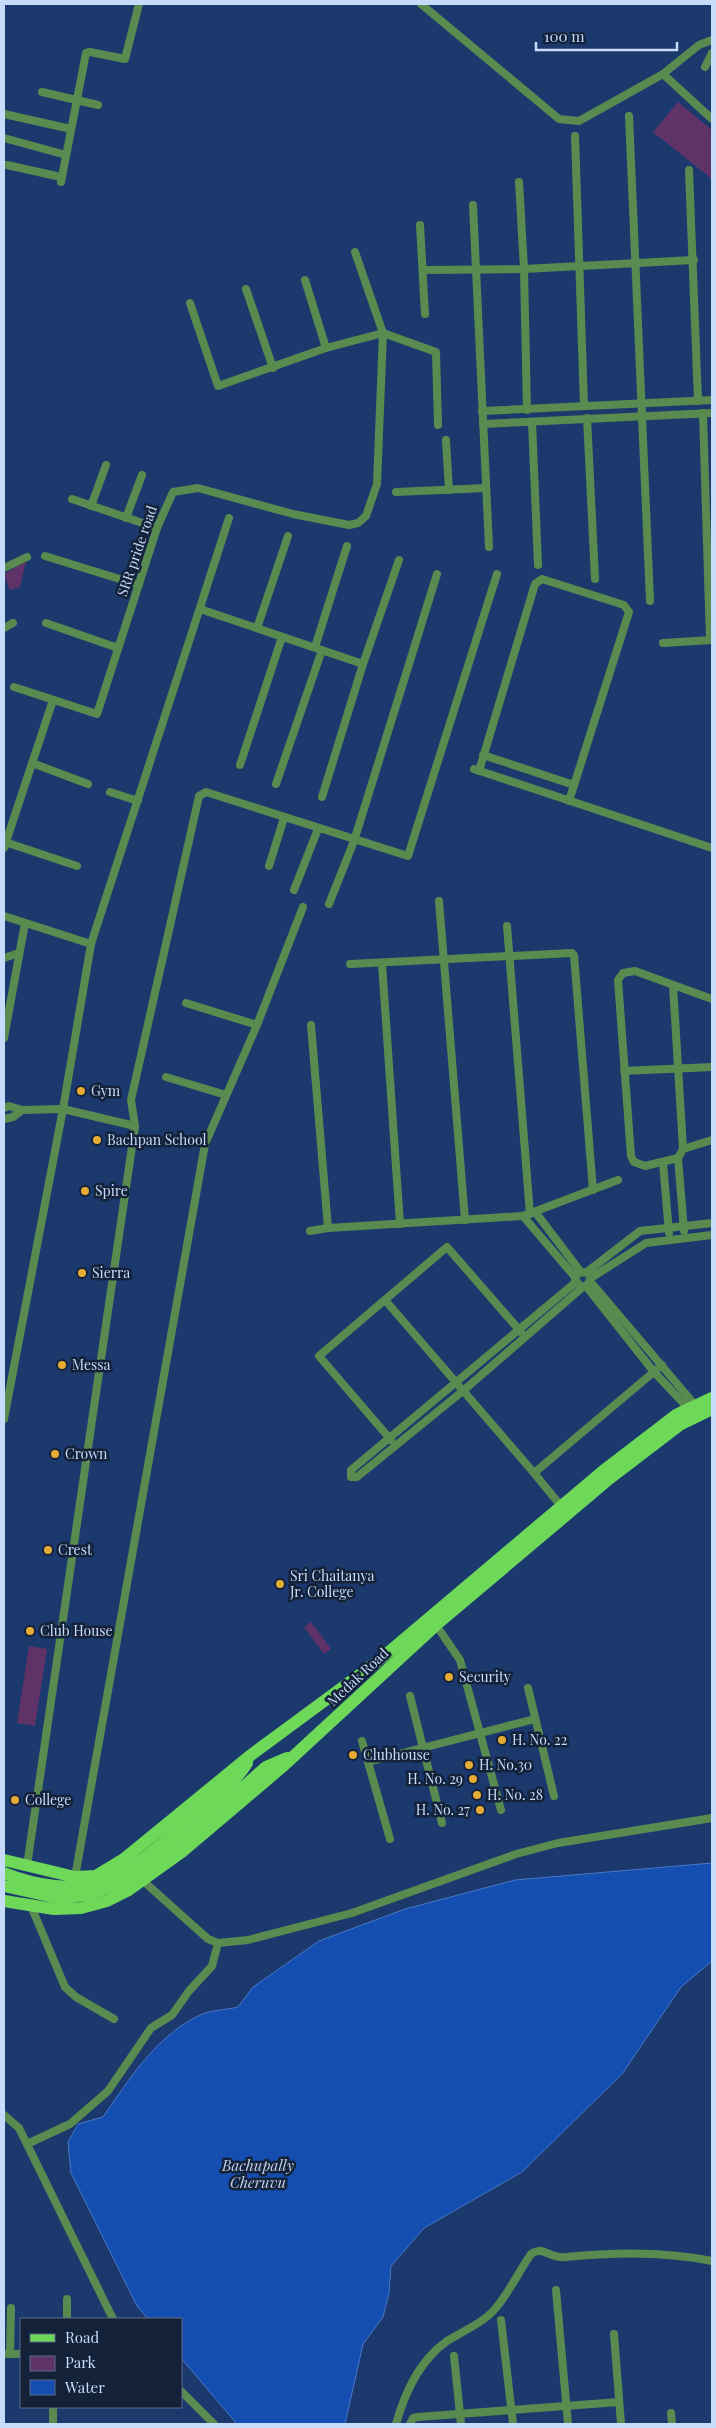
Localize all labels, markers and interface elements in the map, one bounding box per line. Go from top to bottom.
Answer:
scale bar [536,20,677,52]
text: 100 m [544,26,585,46]
street label: SRR pride road [112,503,161,599]
place label: Gym [91,1081,121,1100]
marker: Gym [75,1085,87,1097]
place label: Bachpan School [107,1130,206,1149]
marker: Bachpan School [91,1134,103,1146]
place label: Spire [95,1181,128,1200]
marker: Spire [79,1185,91,1197]
place label: Sierra [92,1263,130,1282]
marker: Sierra [76,1267,88,1279]
place label: Messa [72,1355,111,1374]
marker: Messa [56,1359,68,1371]
place label: Crown [65,1444,108,1463]
marker: Crown [49,1448,61,1460]
place label: Crest [58,1540,93,1559]
marker: Crest [42,1544,54,1556]
place label: Sri Chaitanya Jr. College [289,1566,374,1601]
marker: Sri Chaitanya Jr. College [274,1578,286,1590]
place label: Club House [40,1621,113,1640]
marker: Club House [24,1625,36,1637]
street label: Medak Road [323,1643,392,1710]
place label: Security [459,1667,511,1686]
marker: Security [443,1671,455,1683]
place label: H. No. 22 [512,1730,568,1749]
marker: H. No. 22 [496,1734,508,1746]
place label: Clubhouse [363,1745,430,1764]
marker: Clubhouse [347,1749,359,1761]
place label: H. No.30 [479,1755,532,1774]
marker: H. No.30 [463,1759,475,1771]
place label: H. No. 29 [407,1769,463,1788]
marker: H. No. 29 [467,1773,479,1785]
place label: H. No. 28 [487,1785,543,1804]
marker: H. No. 28 [471,1789,483,1801]
place label: College [25,1790,71,1809]
marker: College [9,1794,21,1806]
place label: H. No. 27 [416,1800,470,1819]
marker: H. No. 27 [474,1804,486,1816]
water label: Bachupally Cheruvu [221,2155,294,2192]
legend [20,2318,182,2408]
text: Road [65,2327,99,2347]
text: Park [65,2352,97,2372]
text: Water [64,2377,105,2397]

